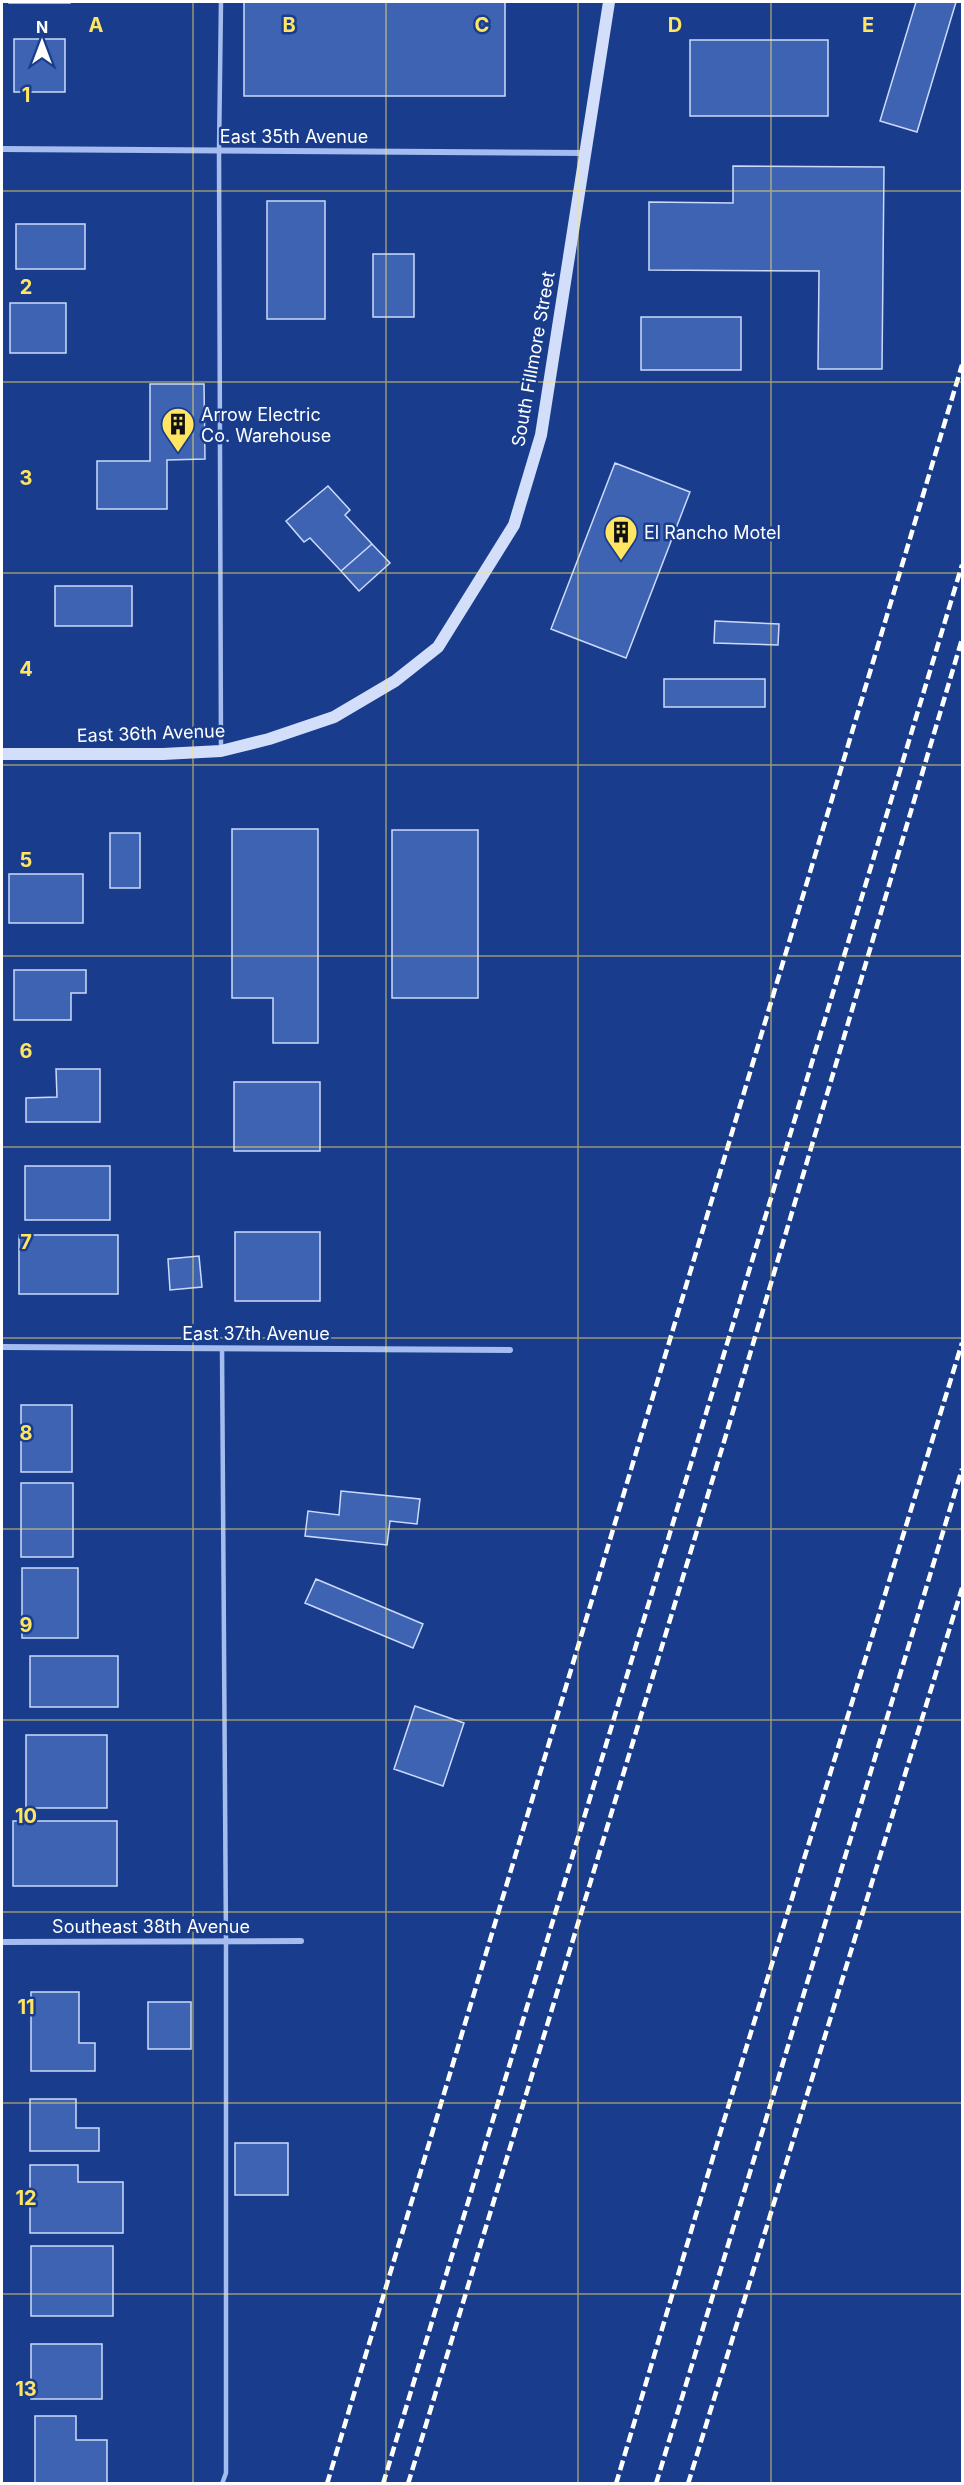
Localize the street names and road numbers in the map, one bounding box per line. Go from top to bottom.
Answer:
street label: East 35th Avenue [220,126,368,147]
street label: South Fillmore Street [507,270,559,448]
street label: East 36th Avenue [76,720,226,746]
street label: East 37th Avenue [182,1323,330,1344]
street label: Southeast 38th Avenue [52,1916,250,1937]

